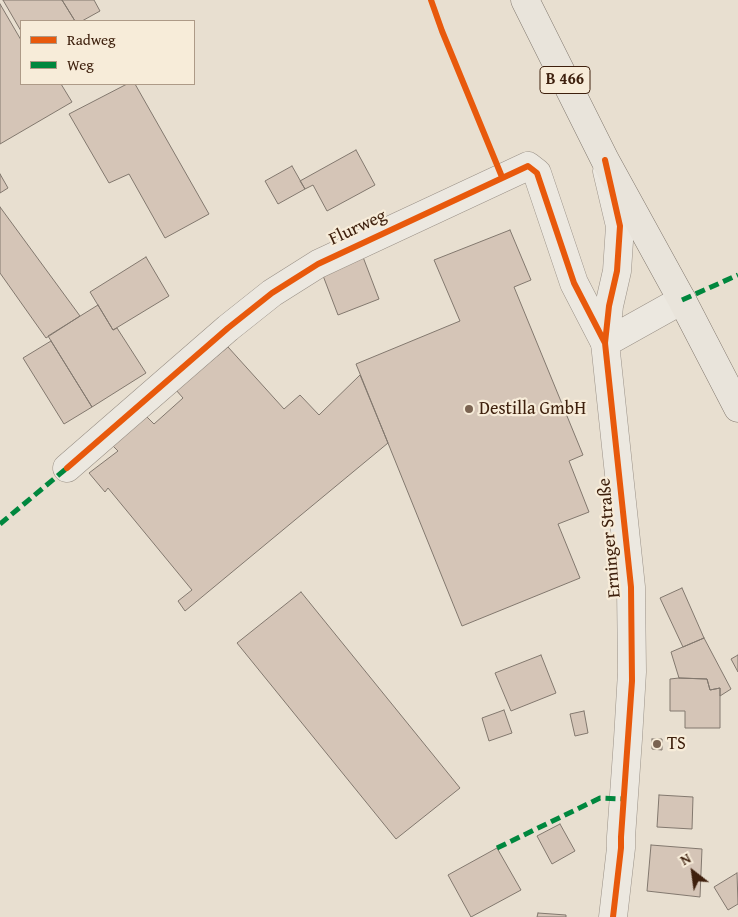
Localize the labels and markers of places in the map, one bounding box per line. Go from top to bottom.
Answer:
place label: Destilla GmbH [479,398,586,420]
marker: Destilla GmbH [463,403,475,415]
place label: TS [667,733,686,755]
marker: TS [651,738,663,750]

